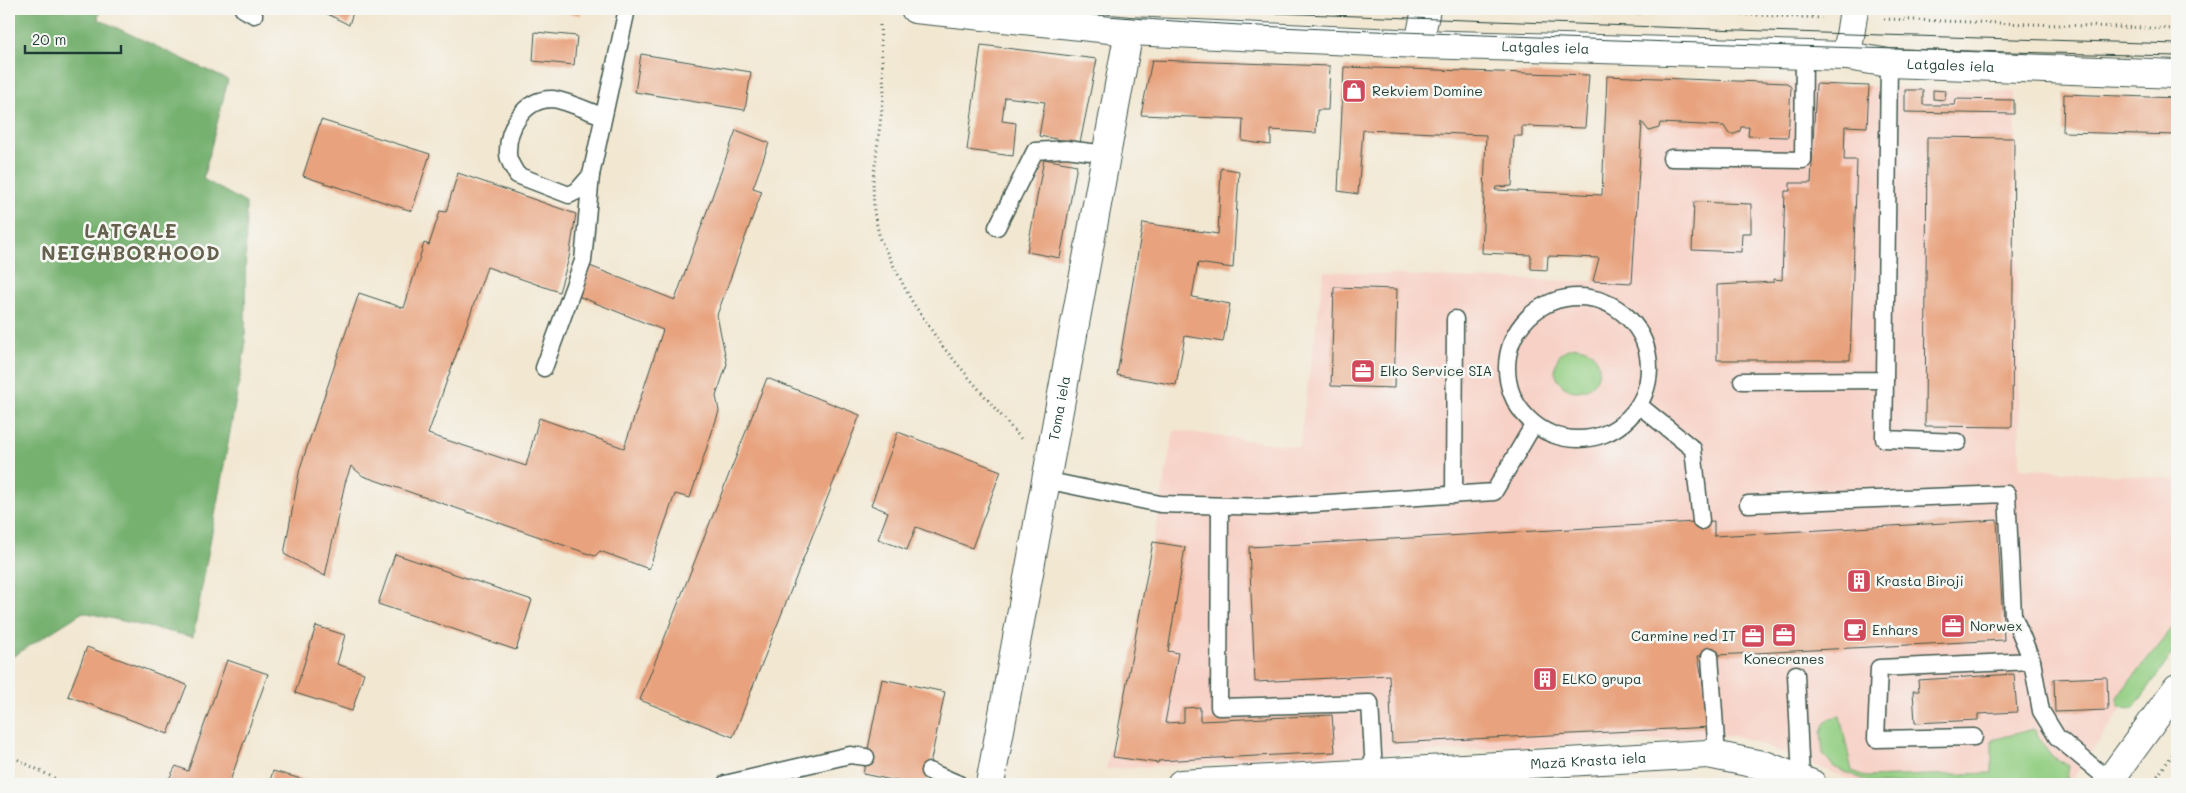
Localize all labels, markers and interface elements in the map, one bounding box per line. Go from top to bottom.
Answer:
scale bar [25,22,121,54]
text: 20 m [32,29,66,49]
street label: Latgales iela [1501,36,1590,58]
street label: Latgales iela [1907,54,1995,76]
shop icon: Rekviem Domine [1341,78,1367,104]
place label: Rekviem Domine [1372,81,1483,100]
district label: LATGALE NEIGHBORHOOD [41,218,221,265]
office icon: Elko Service SIA [1350,358,1376,384]
place label: Elko Service SIA [1380,361,1492,380]
street label: Toma iela [1044,374,1074,442]
building icon: Krasta Biroji [1846,568,1872,594]
place label: Krasta Biroji [1876,571,1964,590]
office icon: Norwex [1940,613,1966,639]
place label: Norwex [1970,616,2022,635]
cafe icon: Enhars [1842,617,1868,643]
place label: Enhars [1872,620,1918,639]
office icon: Konecranes [1771,622,1797,648]
office icon: Carmine red IT [1740,623,1766,649]
place label: Carmine red IT [1631,626,1736,645]
place label: Konecranes [1744,649,1824,668]
building icon: ELKO grupa [1532,666,1558,692]
place label: ELKO grupa [1562,669,1642,688]
street label: Mazā Krasta iela [1530,748,1647,773]

